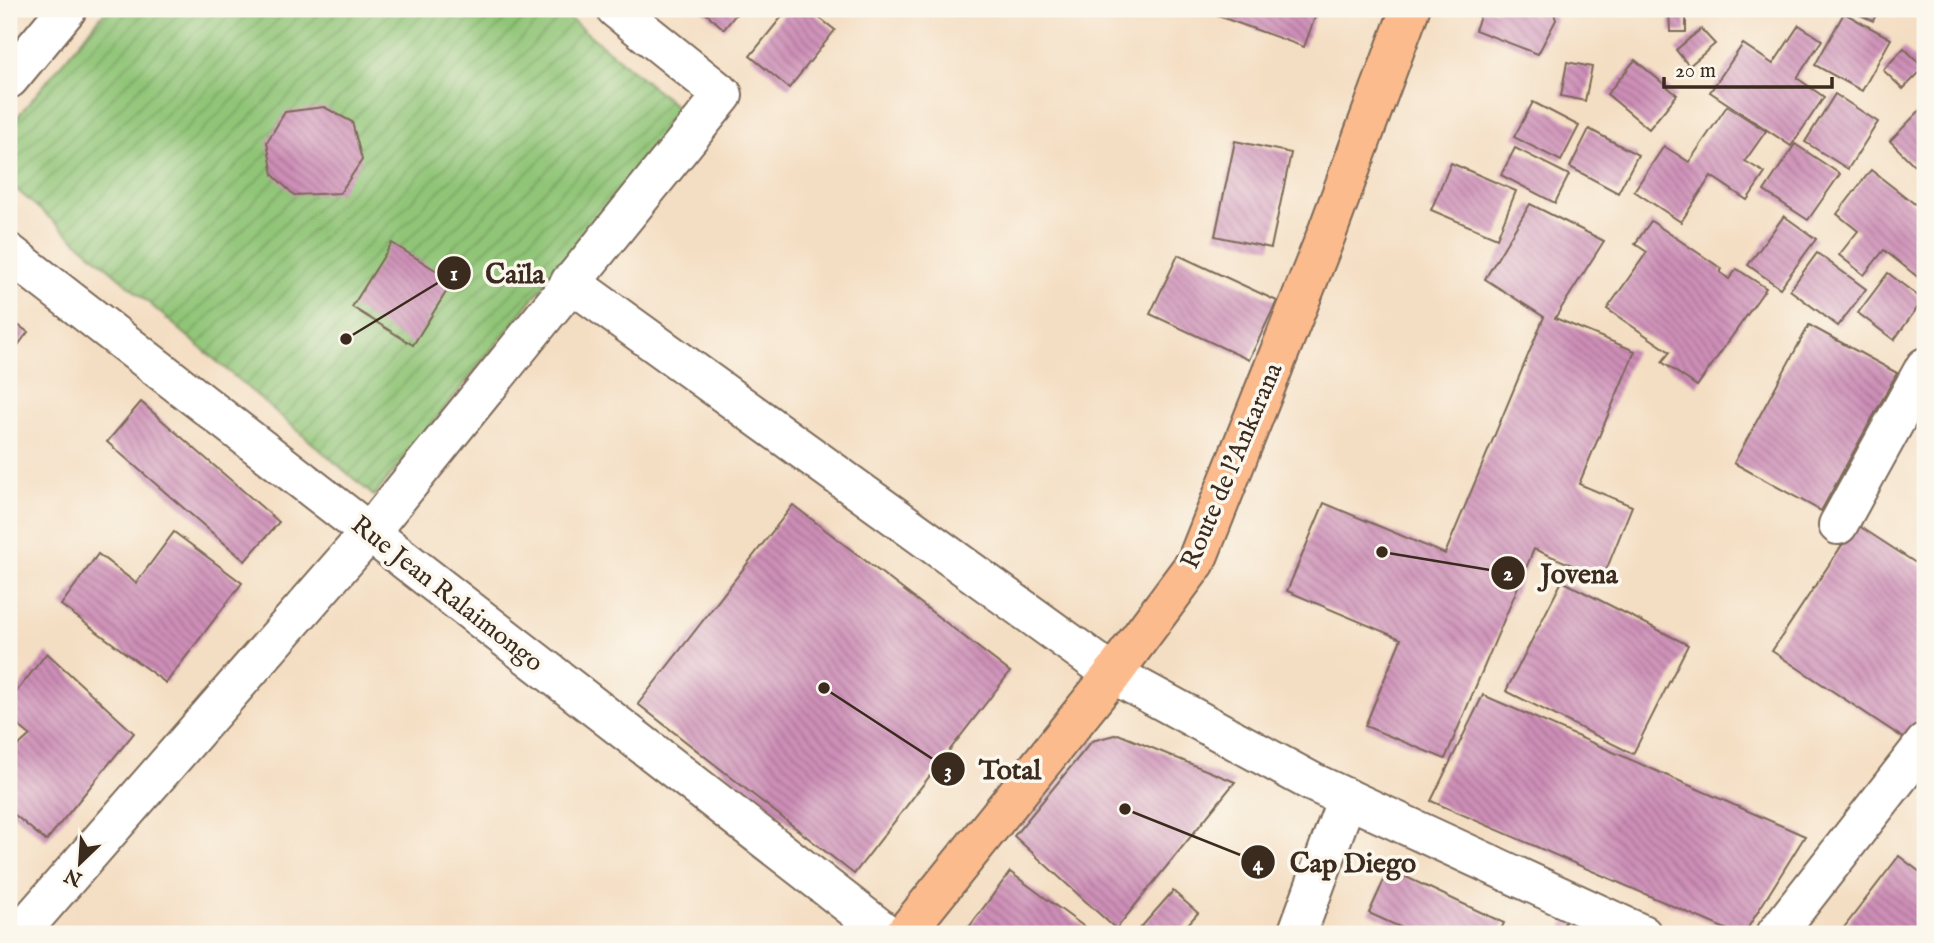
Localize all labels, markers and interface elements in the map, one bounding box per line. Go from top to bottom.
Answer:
scale bar [1664,46,1832,90]
text: 20 m [1675,58,1716,85]
callout: Caïla [436,248,559,297]
text: Caïla [485,258,546,293]
text: 1 [450,261,458,288]
street label: Route de l'Ankarana [1174,357,1291,574]
street label: Rue Jean Ralaimongo [344,509,550,679]
callout: Jovena [1491,549,1632,598]
text: Jovena [1536,558,1619,593]
text: 2 [1503,561,1513,588]
callout: Total [930,745,1055,794]
text: Total [978,754,1043,789]
text: 3 [944,758,952,785]
north arrow [46,828,116,898]
callout: Cap Diego [1241,838,1430,887]
text: Cap Diego [1290,847,1416,882]
text: 4 [1253,851,1264,878]
text: N [61,862,87,891]

